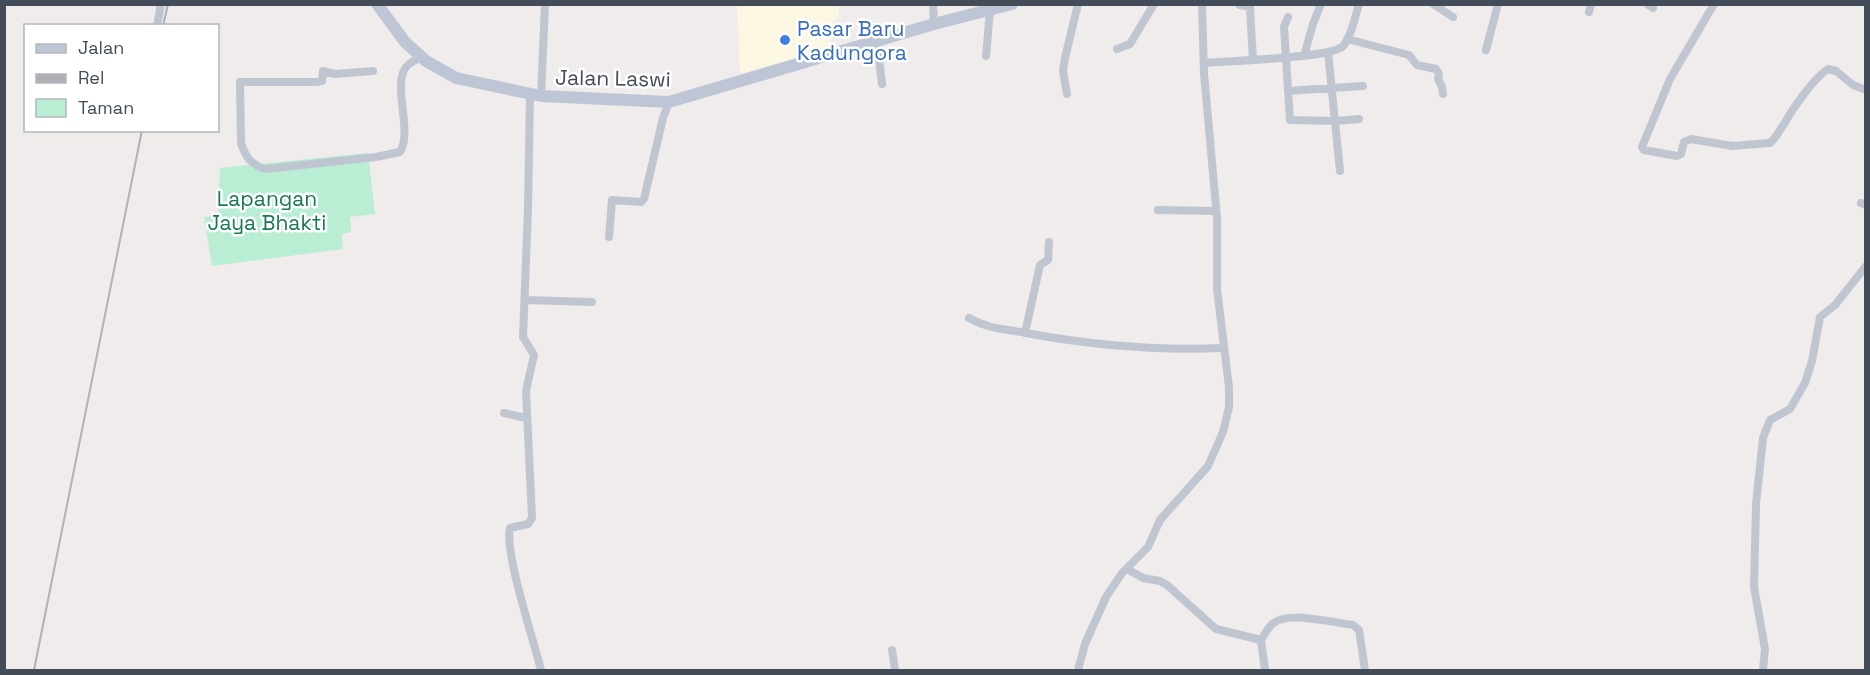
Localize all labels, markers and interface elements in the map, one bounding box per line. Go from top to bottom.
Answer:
place label: Pasar Baru Kadungora [797,15,907,66]
legend [24,24,219,132]
marker: Pasar Baru Kadungora [778,33,792,47]
text: Jalan [78,36,124,59]
street label: Jalan Laswi [555,63,671,93]
text: Rel [78,66,104,89]
text: Taman [78,96,134,119]
park label: Lapangan Jaya Bhakti [207,185,327,236]

